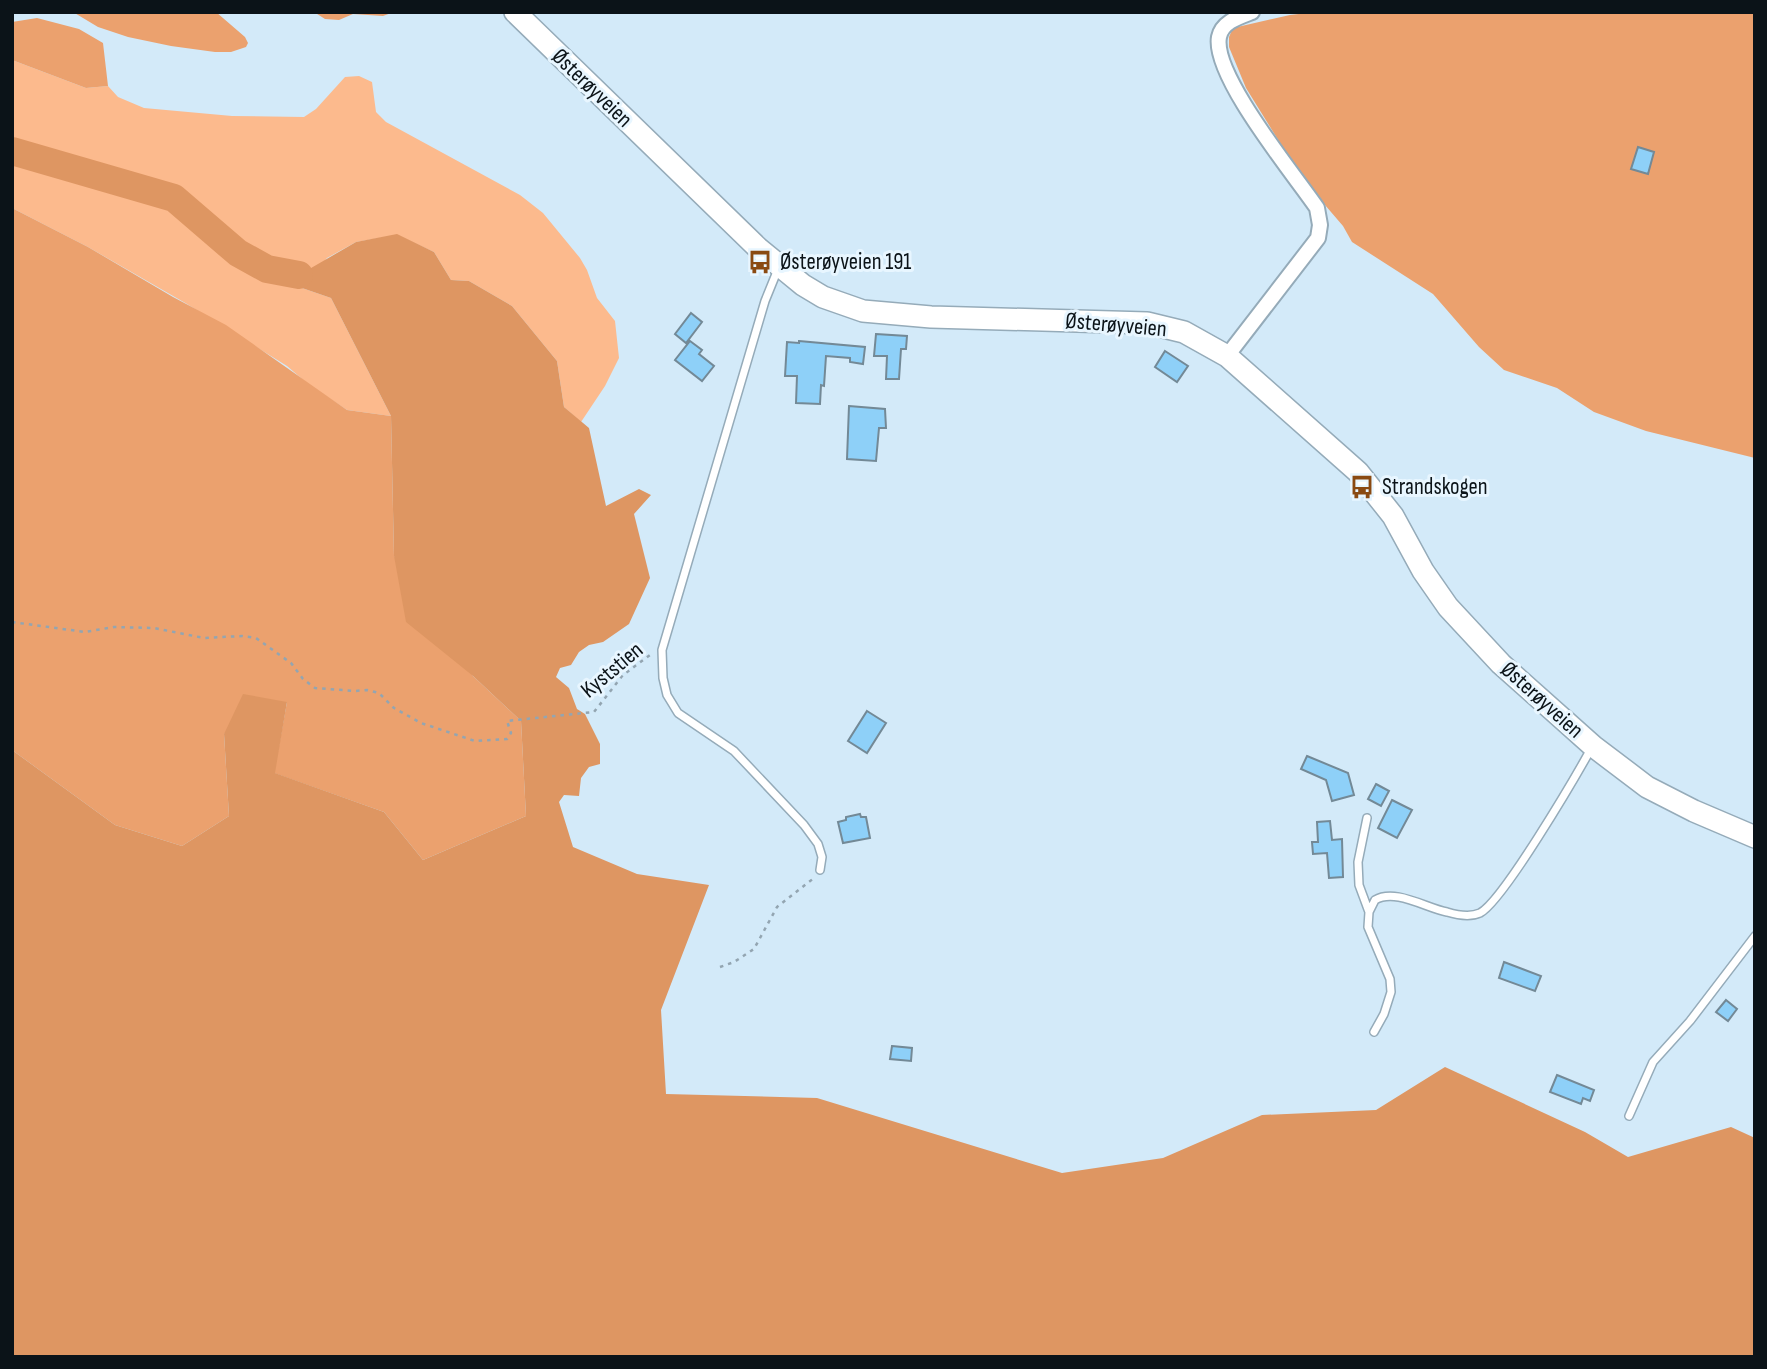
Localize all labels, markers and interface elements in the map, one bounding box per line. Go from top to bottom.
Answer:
street label: Østerøyveien [546,43,638,133]
bus stop icon: Østerøyveien 191 [746,248,774,276]
place label: Østerøyveien 191 [780,248,911,276]
street label: Østerøyveien [1064,307,1168,343]
bus stop icon: Strandskogen [1348,473,1376,501]
place label: Strandskogen [1382,473,1488,501]
street label: Kyststien [575,636,649,704]
street label: Østerøyveien [1495,656,1589,744]

